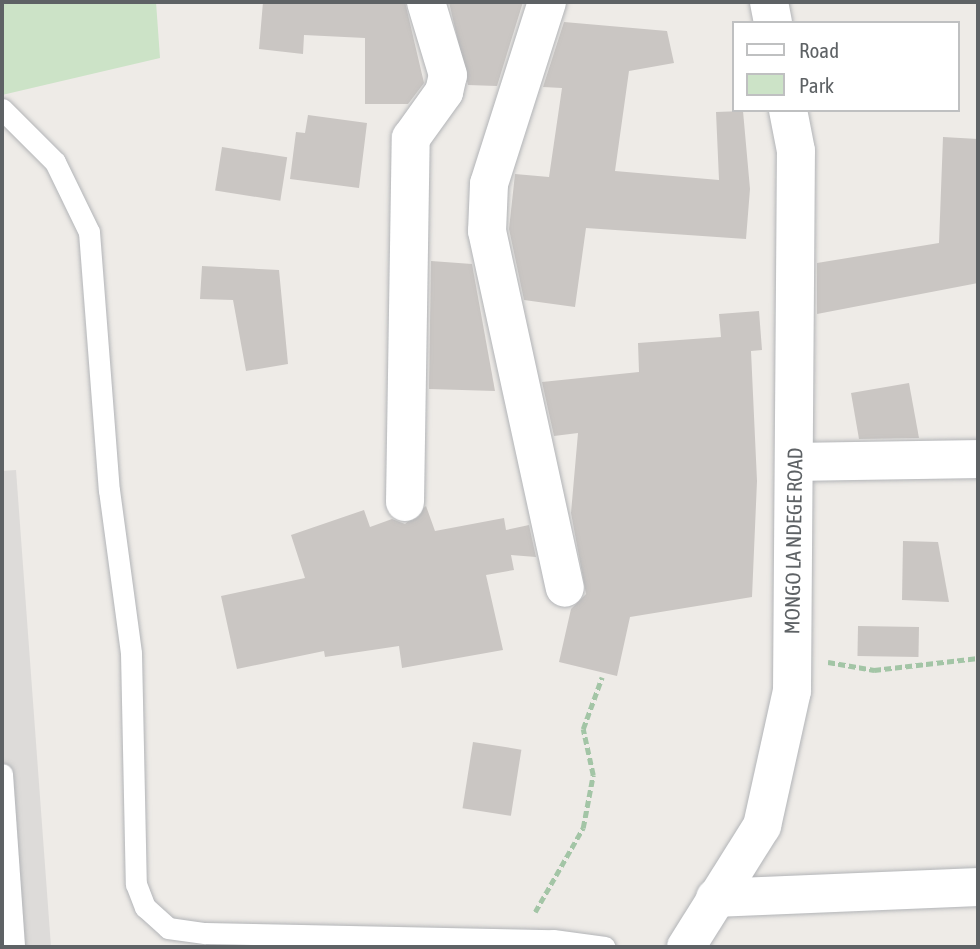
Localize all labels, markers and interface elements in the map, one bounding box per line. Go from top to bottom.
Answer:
legend [732,21,959,112]
text: Road [799,38,839,62]
text: Park [799,73,834,97]
street label: MONGO LA NDEGE ROAD [779,447,807,635]

